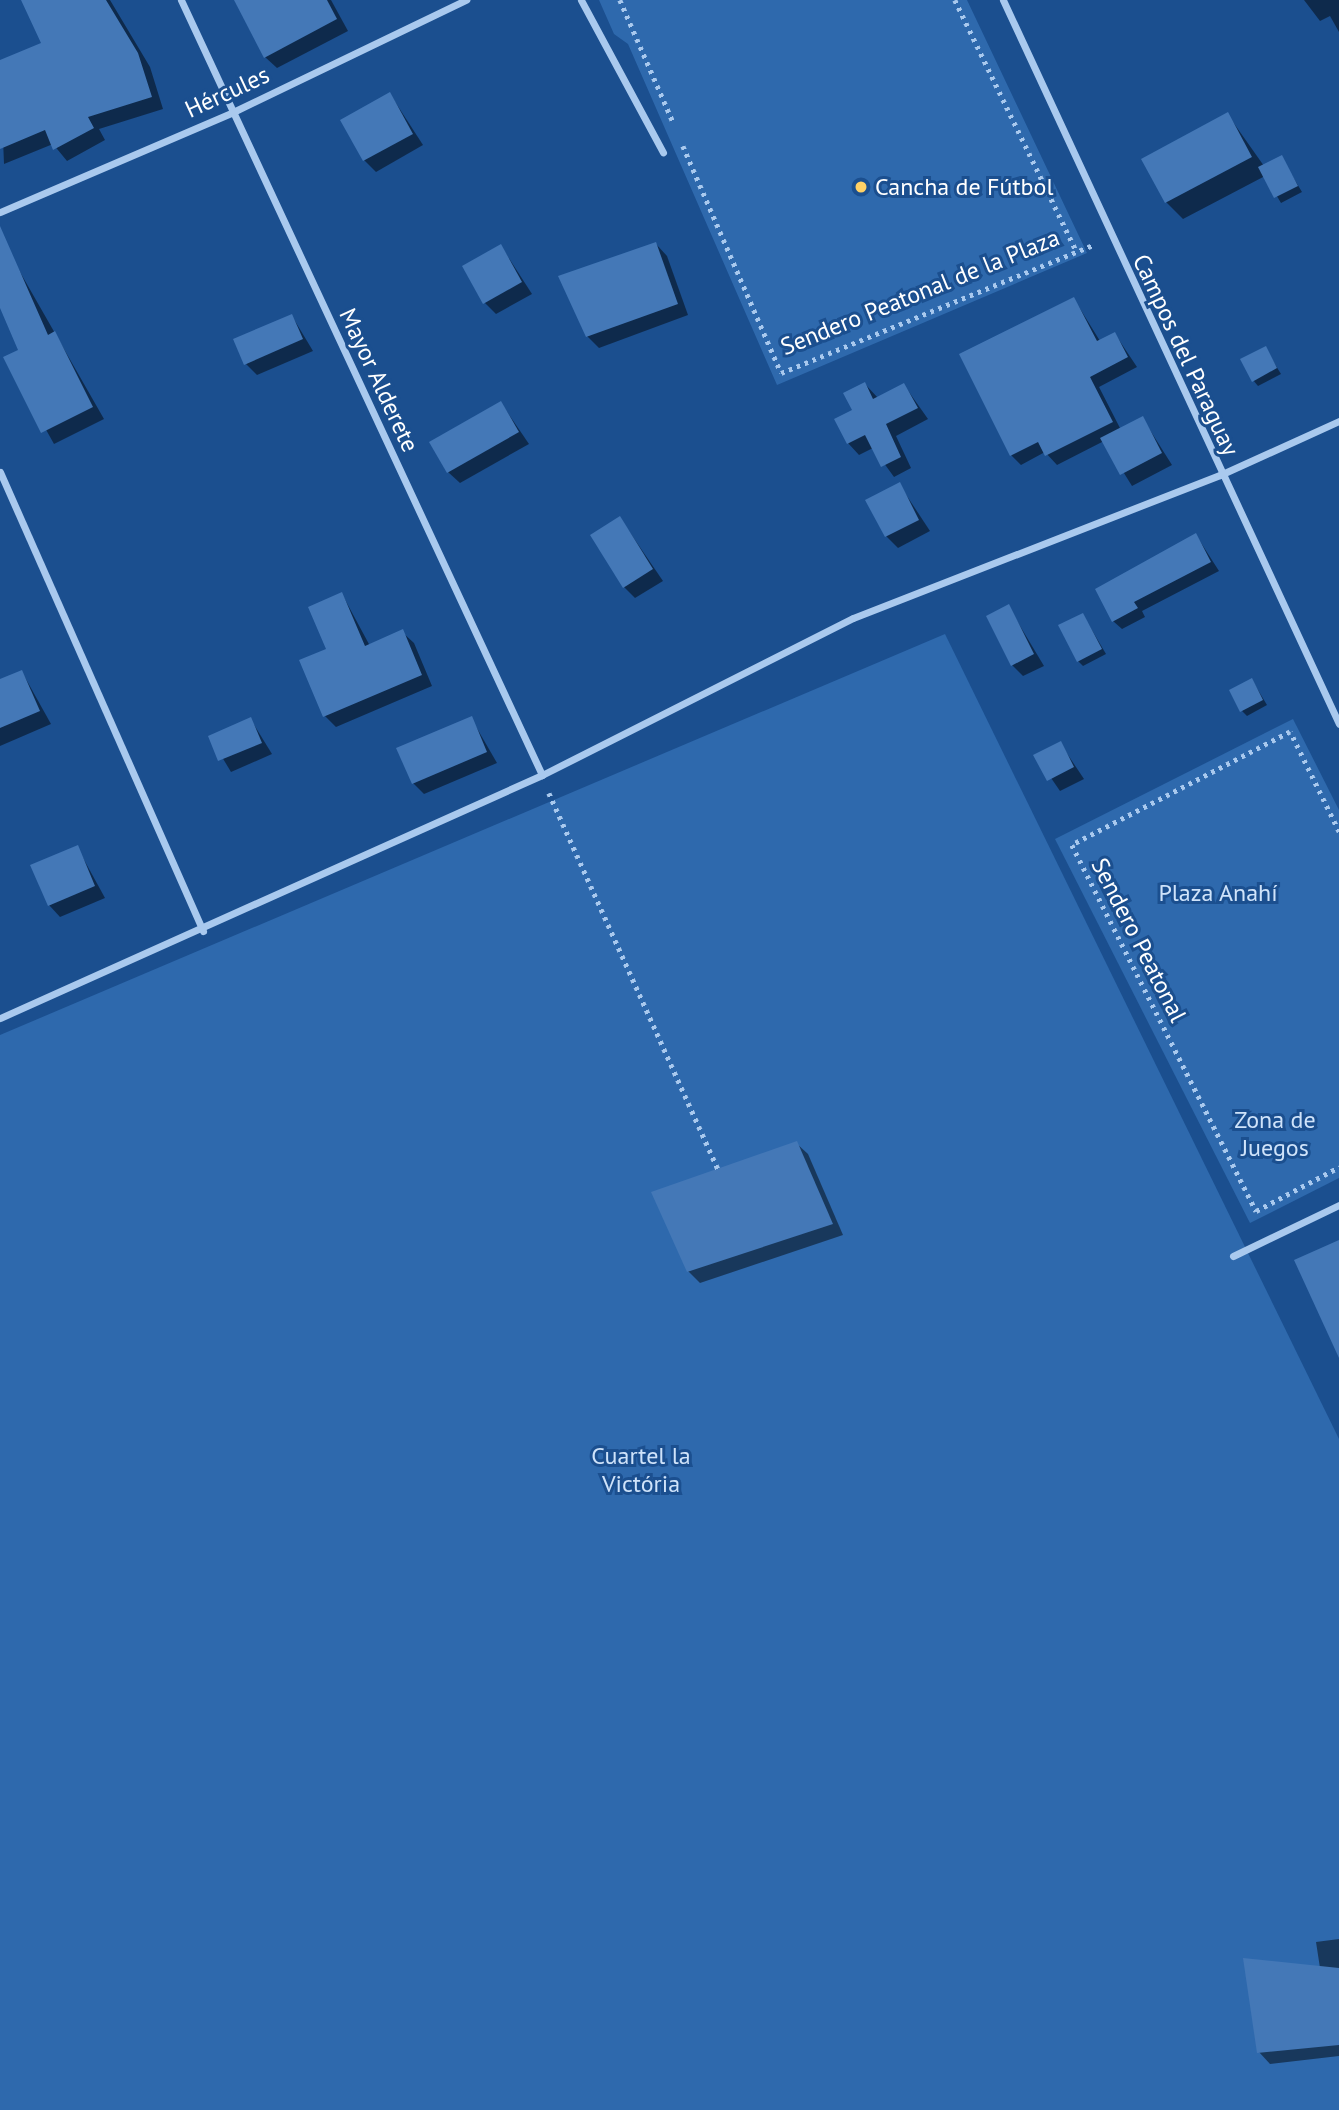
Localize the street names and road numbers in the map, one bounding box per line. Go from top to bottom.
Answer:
street label: Hércules [180,60,274,124]
street label: Sendero Peatonal de la Plaza [776,223,1064,361]
street label: Campos del Paraguay [1127,250,1245,460]
street label: Mayor Alderete [333,303,425,457]
street label: Sendero Peatonal [1085,853,1193,1027]

